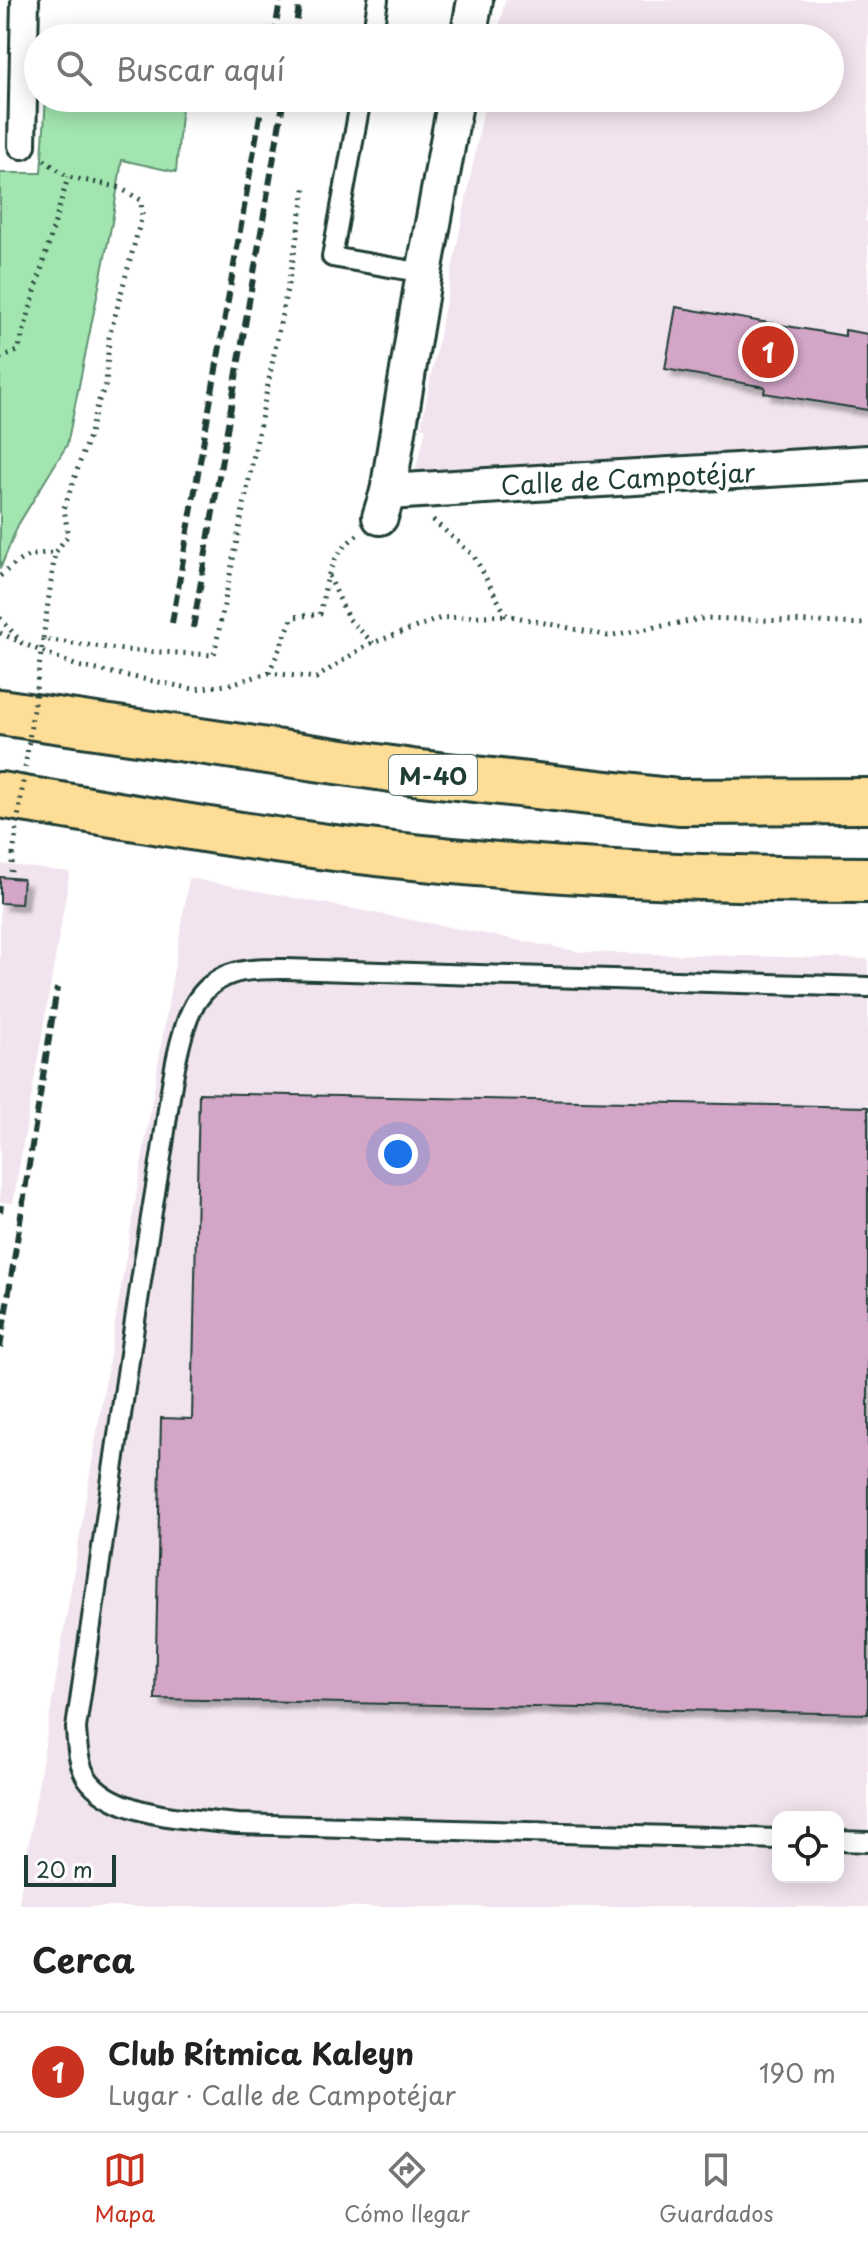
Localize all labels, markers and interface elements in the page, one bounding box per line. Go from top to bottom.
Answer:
search box [24,24,844,112]
icon: search [52,46,96,90]
text: Buscar aquí [116,46,285,91]
pin: 1 [742,322,794,382]
street label: Calle de Campotéjar [500,452,757,504]
road number: M-40 [389,755,477,795]
your location [378,1134,418,1174]
map controls [772,1811,844,1883]
button: locate [772,1811,844,1883]
scale bar [24,1851,116,1887]
text: 20 m [36,1852,93,1885]
text: Cerca [32,1933,135,1985]
text: Club Rítmica Kaleyn [108,2030,414,2075]
text: 1 [52,2053,64,2092]
text: 190 m [759,2053,836,2092]
text: Lugar · Calle de Campotéjar [108,2075,456,2114]
tab: Mapa [95,2148,155,2229]
tab: Cómo llegar [344,2148,470,2229]
tab: Guardados [659,2148,773,2229]

